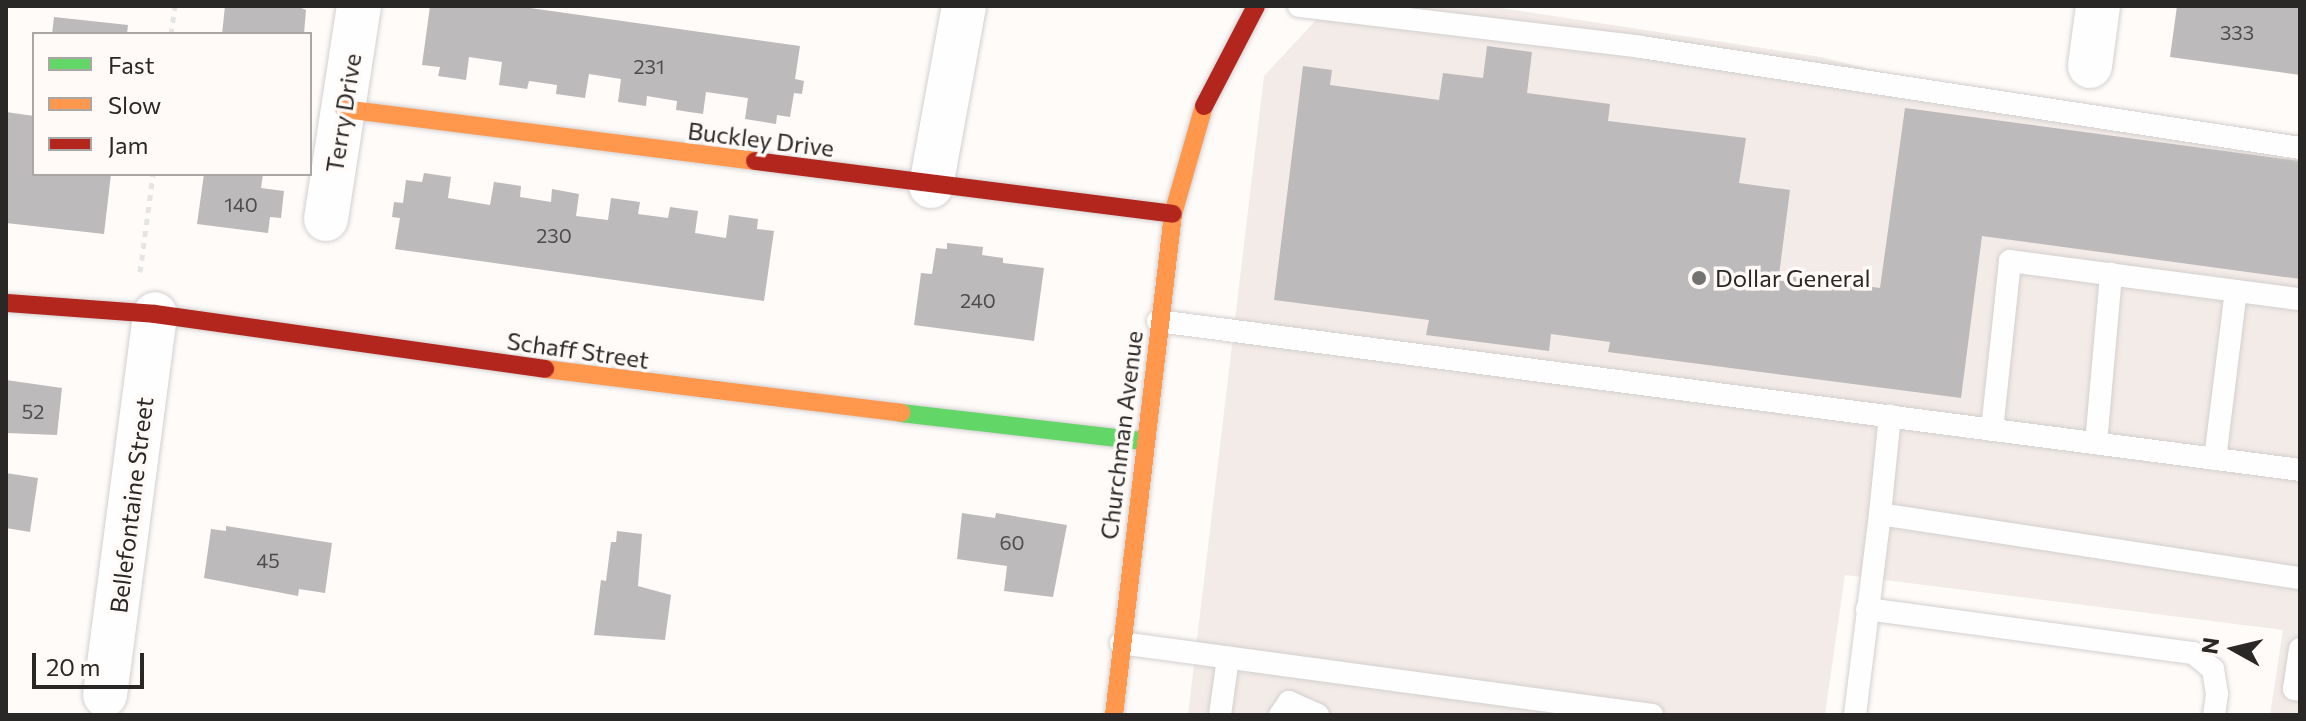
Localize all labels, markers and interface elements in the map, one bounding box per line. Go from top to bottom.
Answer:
house number: 333 [2220,20,2254,44]
legend [32,32,312,176]
text: Fast [108,50,155,79]
street label: Terry Drive [319,51,367,175]
house number: 231 [633,54,665,78]
text: Slow [108,90,161,119]
street label: Buckley Drive [686,116,836,162]
text: Jam [108,130,148,159]
house number: 140 [224,192,258,216]
house number: 230 [536,223,572,247]
place label: Dollar General [1715,264,1871,292]
marker: Dollar General [1690,269,1708,287]
house number: 240 [960,288,996,312]
street label: Schaff Street [505,326,651,374]
street label: Churchman Avenue [1094,329,1148,541]
street label: Bellefontaine Street [103,395,159,615]
house number: 52 [22,399,44,423]
house number: 60 [999,530,1025,554]
house number: 45 [256,548,280,572]
north arrow [2194,609,2274,689]
text: N [2195,636,2224,656]
scale bar [36,637,148,687]
text: 20 m [46,652,100,681]

